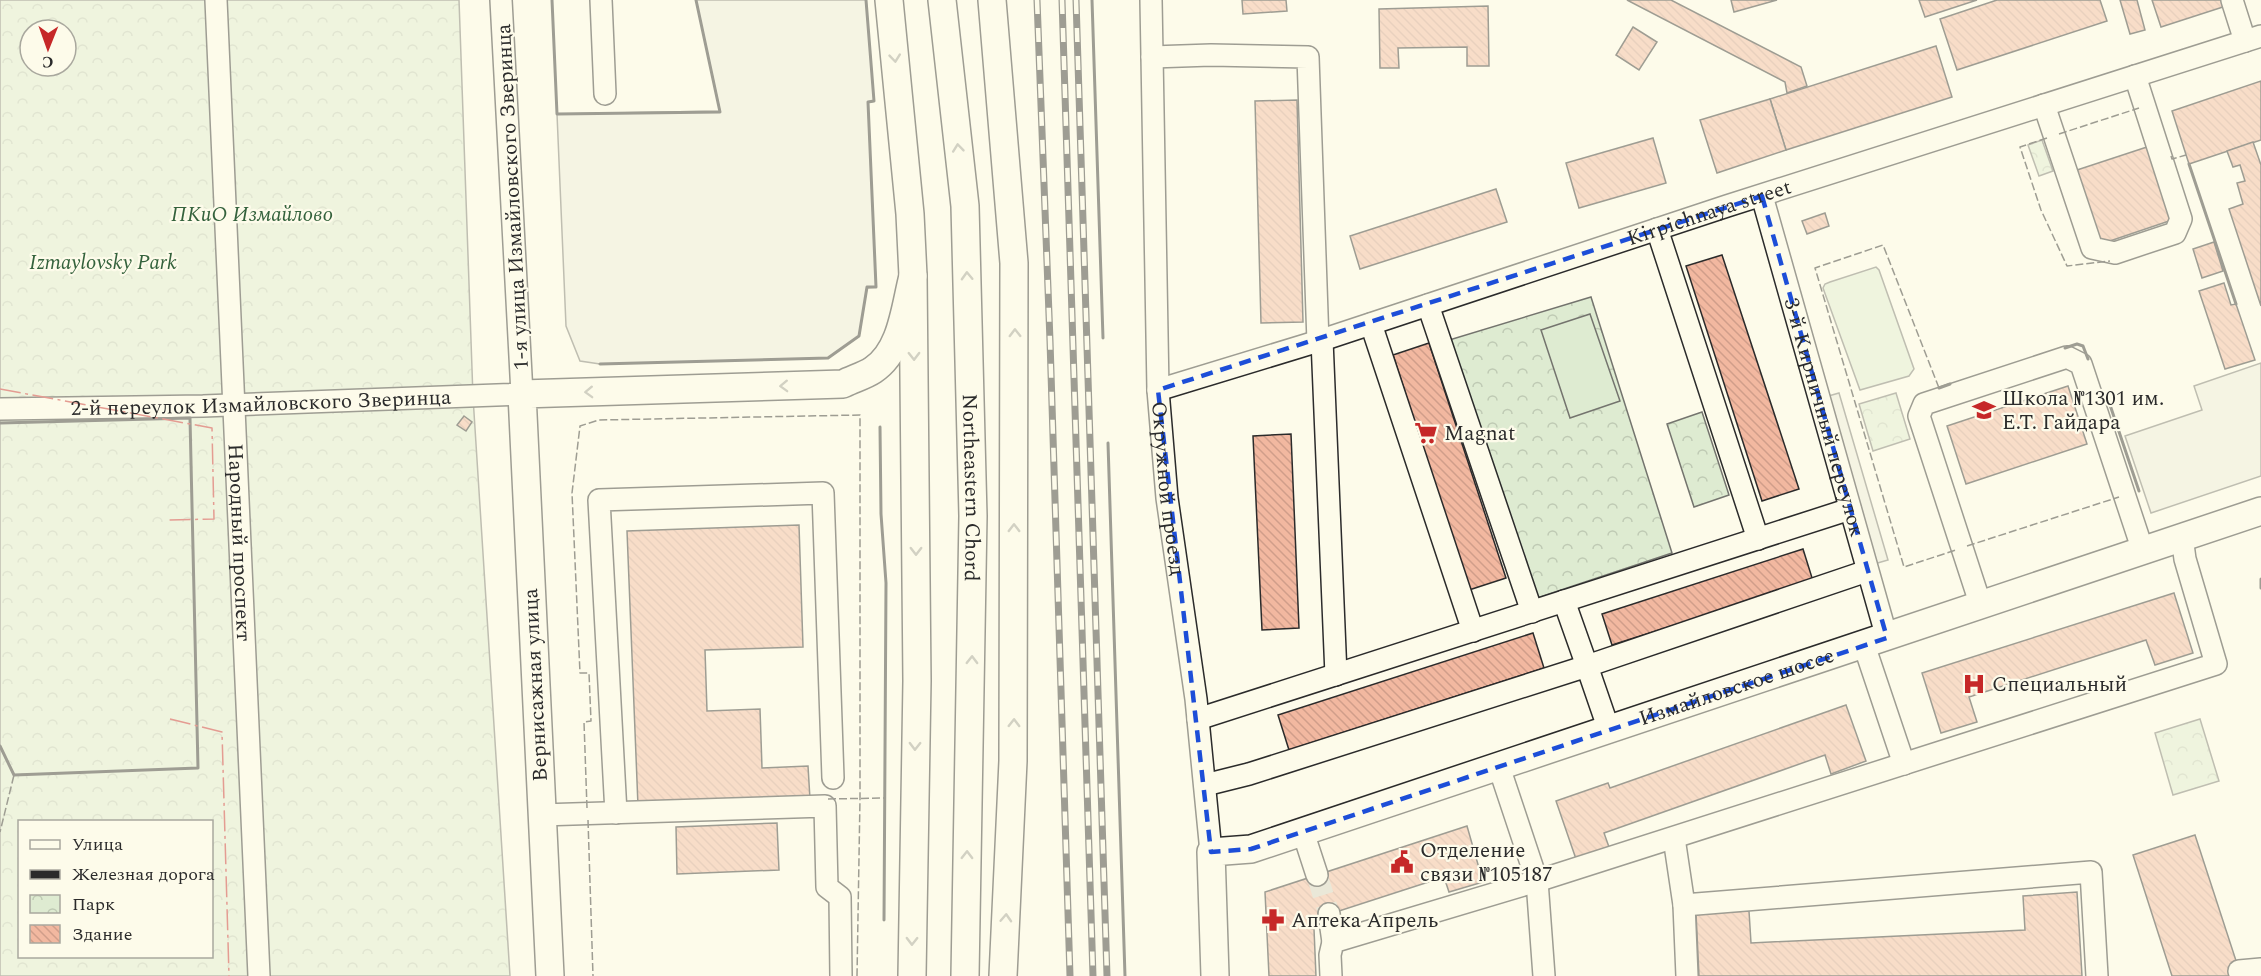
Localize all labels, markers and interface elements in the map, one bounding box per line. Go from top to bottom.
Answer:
north arrow [18,18,78,78]
street label: 1-я улица Измайловского Зверинца [488,22,538,371]
text: С [42,50,54,74]
one-way arrow [888,54,901,63]
one-way arrow [953,143,965,152]
street label: Kirpichnaya street [1623,172,1796,255]
park label: ПКиО Измайлово [171,199,333,231]
park label: Izmaylovsky Park [29,247,177,279]
one-way arrow [960,271,973,280]
street label: 3-й Кирпичный переулок [1775,294,1873,541]
one-way arrow [1009,328,1021,337]
one-way arrow [908,351,920,360]
one-way arrow [780,379,789,392]
street label: 2-й переулок Измайловского Зверинца [70,382,453,425]
place label: Школа №1301 им. Е.Т. Гайдара [2002,383,2164,439]
one-way arrow [585,386,594,398]
street label: Northeastern Chord [953,393,988,582]
school or university icon: Школа №1301 им. Е.Т. Гайдара [1971,397,1997,423]
street label: Окружной проезд [1142,400,1193,578]
place label: Magnat [1444,418,1515,450]
supermarket icon: Magnat [1413,420,1439,446]
street label: Народный проспект [219,443,259,642]
one-way arrow [1008,523,1020,532]
one-way arrow [910,546,922,555]
street label: Вернисажная улица [515,587,557,782]
street label: Измайловское шоссе [1635,640,1839,735]
one-way arrow [966,655,978,664]
place label: Специальный [1992,669,2127,701]
hospital icon: Специальный [1961,671,1987,697]
one-way arrow [1008,718,1020,727]
one-way arrow [909,741,921,750]
legend [18,820,213,958]
text: Улица [72,831,123,858]
place label: Отделение связи №105187 [1420,835,1553,891]
public building icon: Отделение связи №105187 [1389,849,1415,875]
one-way arrow [961,850,973,859]
text: Железная дорога [72,861,215,888]
text: Парк [72,891,115,918]
place label: Аптека Апрель [1291,905,1438,937]
pharmacy icon: Аптека Апрель [1260,907,1286,933]
one-way arrow [999,913,1012,922]
text: Здание [72,921,132,948]
one-way arrow [906,936,918,945]

